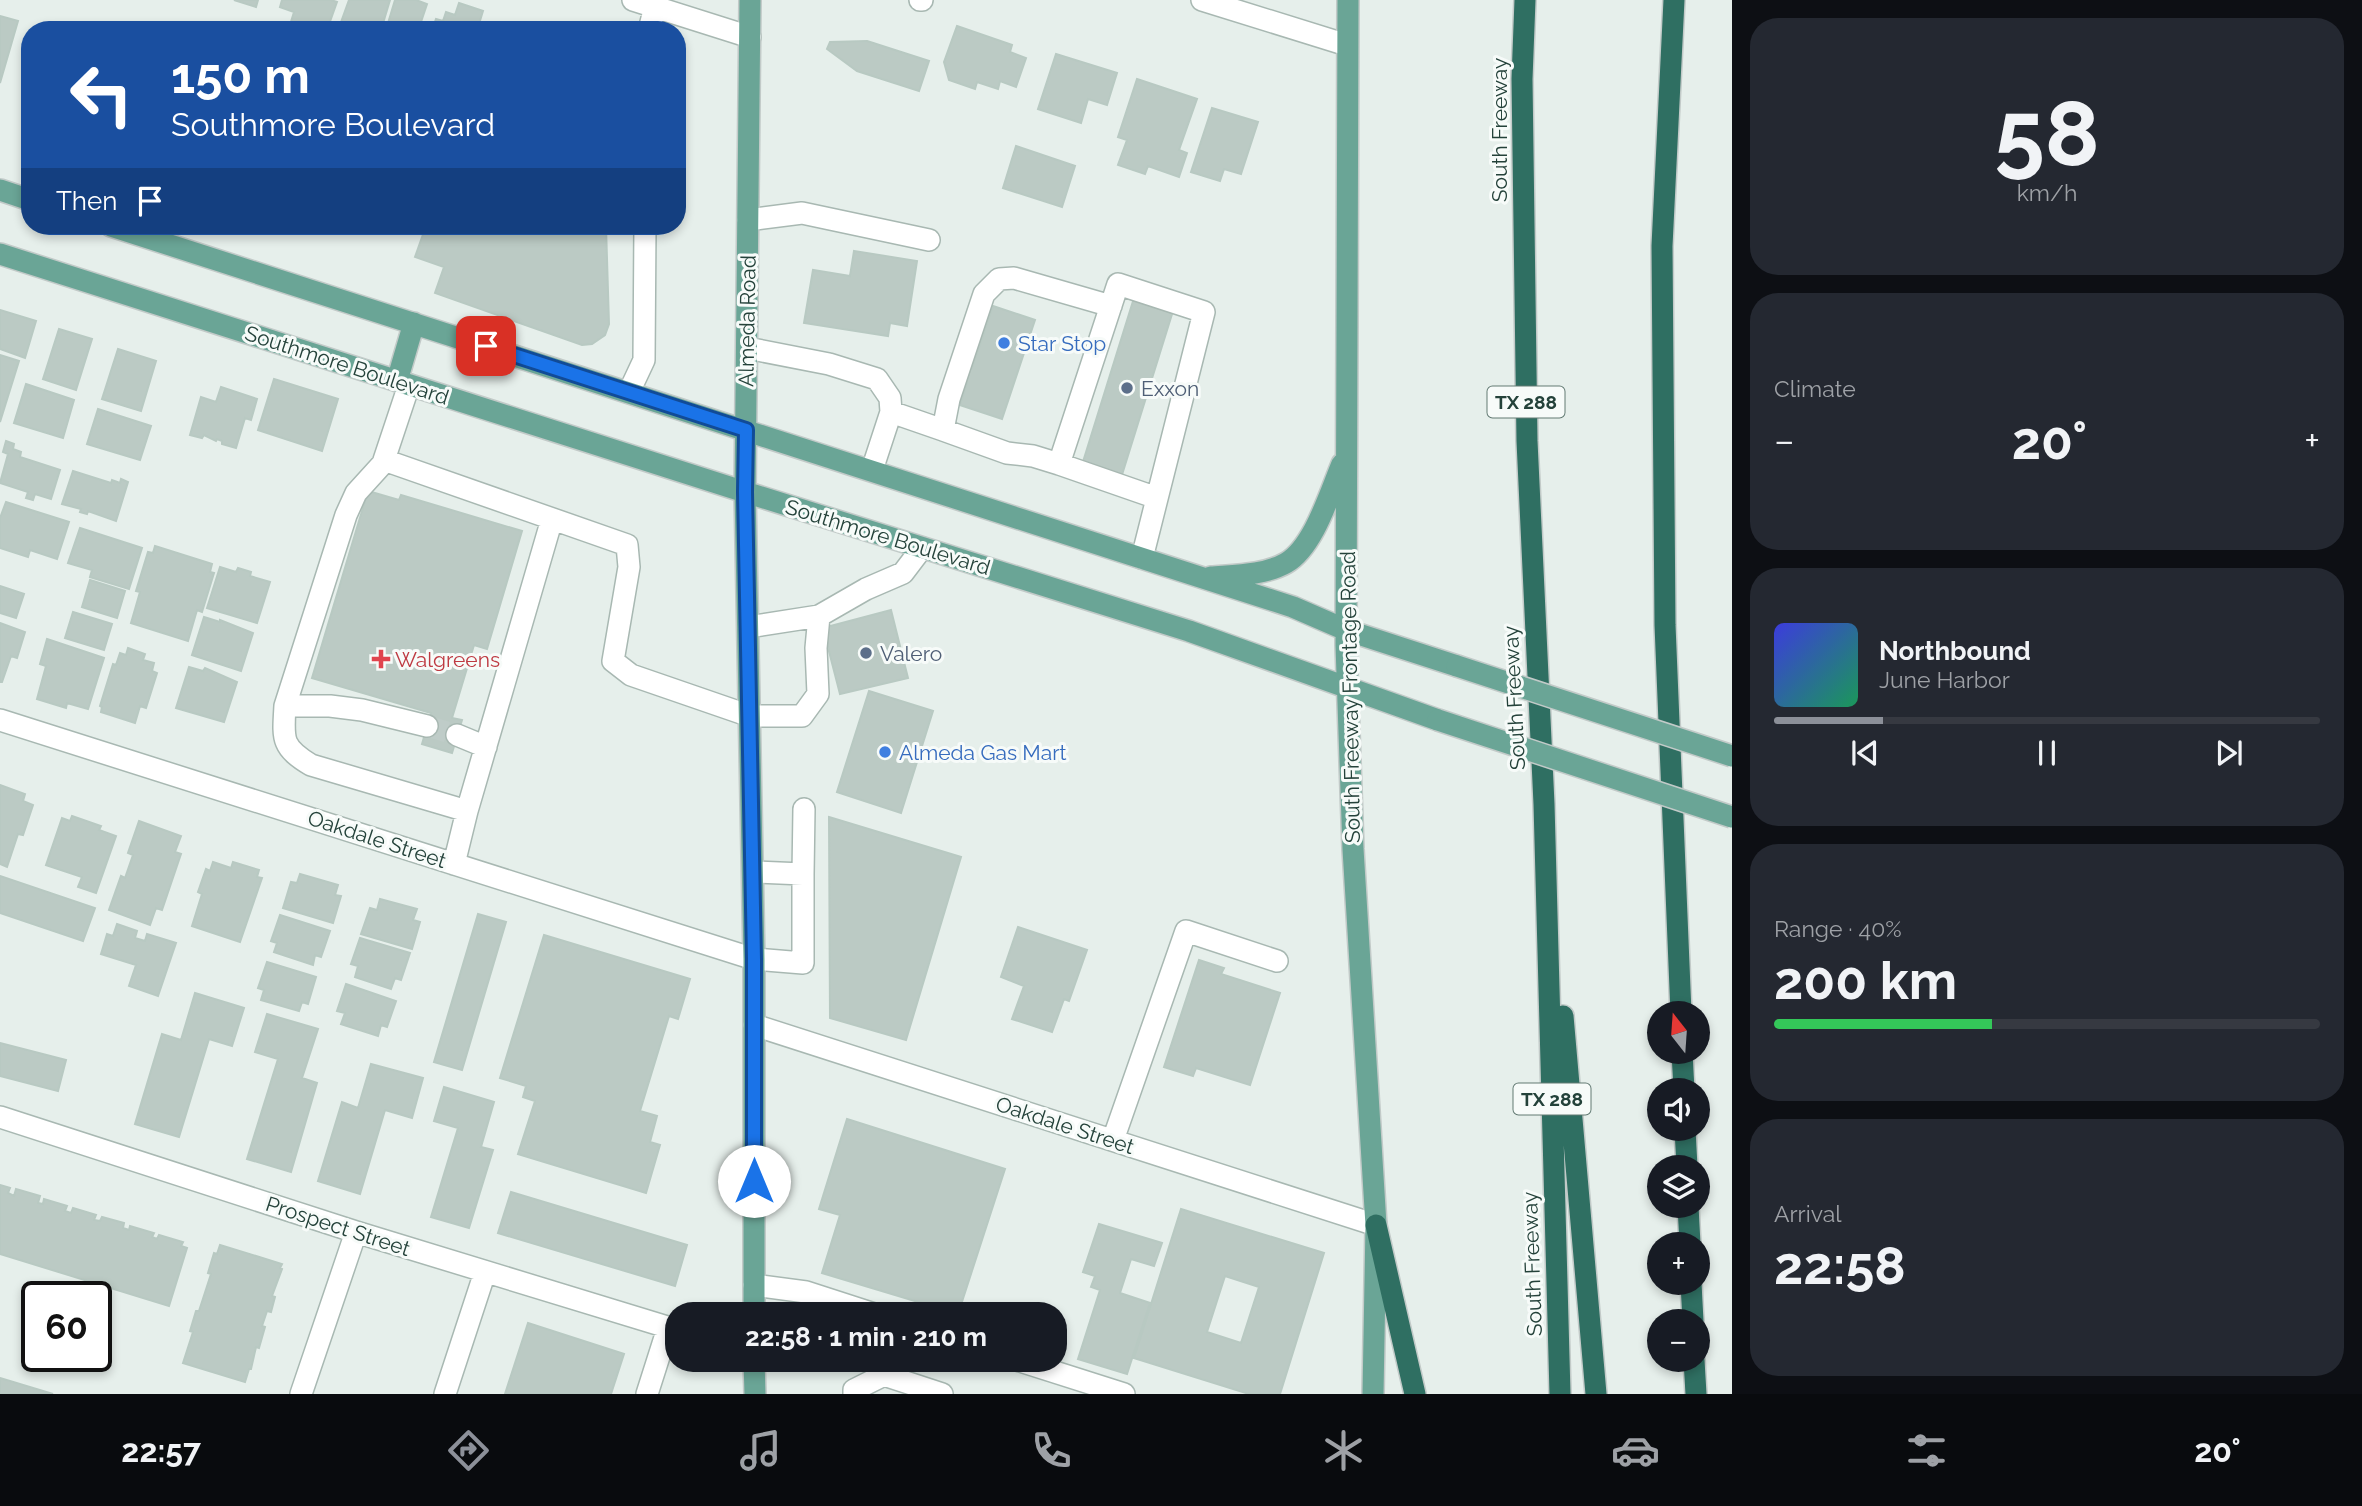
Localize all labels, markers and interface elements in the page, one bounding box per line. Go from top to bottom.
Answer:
text: 150 m [171,47,310,104]
icon: left [56,49,147,140]
street label: South Freeway [1487,58,1512,202]
text: 58 [1994,80,2100,187]
text: Southmore Boulevard [171,106,495,143]
text: km/h [2017,179,2077,206]
icon: arrive [131,182,169,220]
text: Then [56,186,117,216]
street label: Almeda Road [733,255,761,387]
pin [456,316,516,376]
street label: Southmore Boulevard [242,320,452,410]
icon: arrive [467,327,505,365]
place label: Star Stop [1018,331,1106,356]
marker: Star Stop [996,335,1012,351]
text: Climate [1774,375,1856,402]
place label: Exxon [1141,376,1199,401]
marker: Exxon [1119,380,1135,396]
road number: TX 288 [1488,386,1564,418]
text: 20° [2012,410,2087,471]
text: − [1774,418,1794,463]
text: + [2304,418,2320,463]
street label: Southmore Boulevard [783,494,993,580]
street label: South Freeway Frontage Road [1335,551,1365,843]
street label: South Freeway [1498,625,1530,771]
text: Northbound [1879,636,2031,666]
place label: Valero [880,641,942,666]
marker: Valero [858,645,874,661]
place label: Walgreens [395,647,500,672]
marker: Walgreens [373,651,389,667]
text: June Harbor [1879,666,2010,693]
icon: previous [1846,734,1884,772]
icon: pause [2028,734,2066,772]
icon: next [2210,734,2248,772]
place label: Almeda Gas Mart [899,740,1067,765]
marker: Almeda Gas Mart [877,744,893,760]
street label: Oakdale Street [305,805,449,873]
text: Range · 40% [1774,915,1902,942]
text: 200 km [1774,950,1957,1011]
north arrow [1647,1001,1710,1064]
map controls [1647,1001,1710,1372]
button: sound [1647,1078,1710,1141]
road number: TX 288 [1514,1084,1590,1114]
street label: Oakdale Street [993,1091,1137,1159]
position arrow [717,1144,791,1218]
button: layers [1647,1155,1710,1218]
street label: Prospect Street [263,1191,413,1261]
street label: South Freeway [1517,1191,1547,1337]
text: Arrival [1774,1200,1841,1227]
button: + [1647,1232,1710,1295]
text: 22:58 [1774,1235,1906,1296]
speed limit sign: 60 [21,1281,112,1372]
button: − [1647,1309,1710,1372]
text: 22:58 · 1 min · 210 m [745,1322,987,1352]
icon: directions [444,1426,493,1475]
icon: music [736,1426,785,1475]
icon: phone [1027,1426,1076,1475]
icon: climate [1319,1426,1368,1475]
icon: car [1611,1426,1660,1475]
icon: filters [1902,1426,1951,1475]
text: 22:57 [121,1432,201,1469]
text: 20° [2194,1432,2241,1469]

